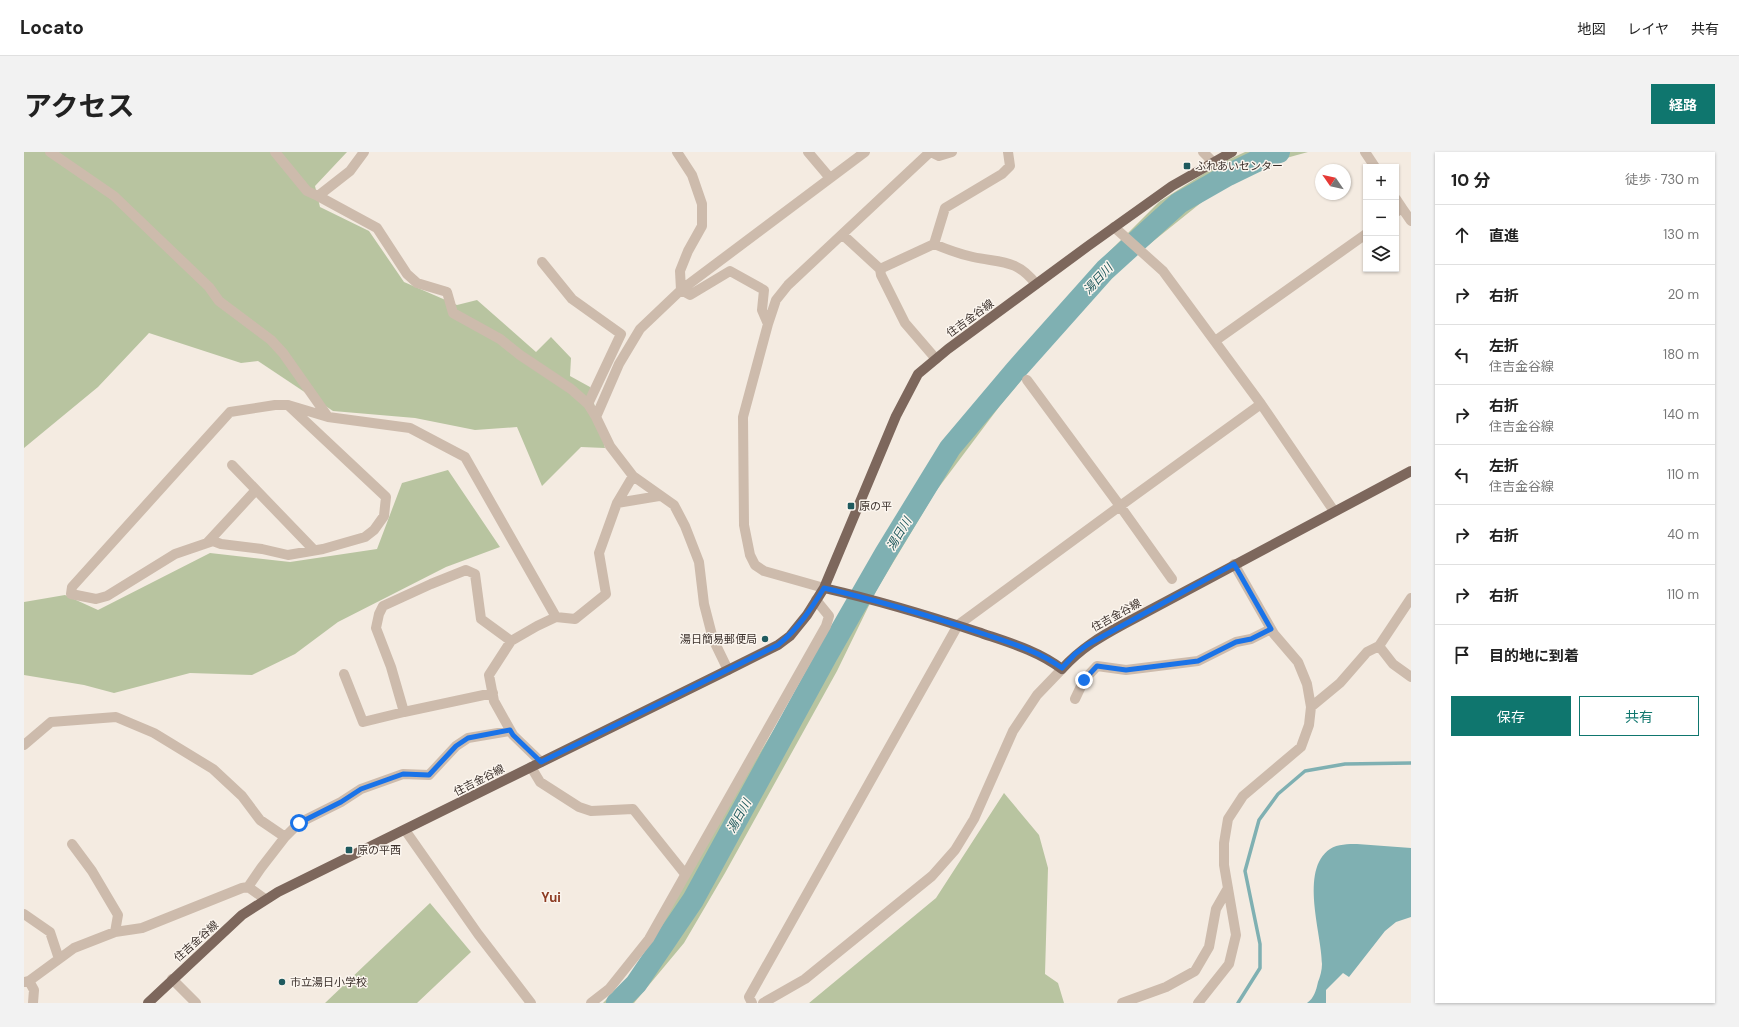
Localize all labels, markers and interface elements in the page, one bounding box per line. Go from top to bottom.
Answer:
text: Locato [20,15,84,40]
text: 地図 [1577,20,1605,38]
text: レイヤ [1627,20,1669,38]
text: 共有 [1691,20,1719,38]
button: 経路 [1651,84,1715,124]
text: アクセス [24,88,135,125]
place label: ふれあいセンター [1195,159,1283,173]
marker: ふれあいセンター [1182,161,1192,171]
north arrow [1315,164,1351,200]
map controls [1363,164,1399,272]
button: + [1363,164,1399,200]
text: 10 分 [1451,169,1490,191]
text: 徒歩 · 730 m [1625,171,1699,188]
button: − [1363,200,1399,236]
icon: ahead [1451,224,1473,246]
text: 直進 [1489,226,1519,246]
text: 130 m [1663,226,1699,243]
button: layers [1363,236,1399,272]
water label: 湯日川 [1080,259,1117,298]
icon: right [1451,284,1473,306]
text: 右折 [1489,286,1519,306]
text: 20 m [1668,286,1699,303]
street label: 住吉金谷線 [944,296,996,340]
text: 左折 [1489,336,1519,356]
icon: left [1451,344,1473,366]
text: 180 m [1663,346,1699,363]
text: 住吉金谷線 [1489,358,1554,375]
text: 右折 [1489,396,1519,416]
icon: right [1451,404,1473,426]
text: 140 m [1663,406,1699,423]
text: 住吉金谷線 [1489,418,1554,435]
text: 左折 [1489,456,1519,476]
icon: left [1451,464,1473,486]
text: 110 m [1667,466,1699,483]
text: 住吉金谷線 [1489,478,1554,495]
place label: 原の平 [859,499,892,513]
marker: 原の平 [846,501,856,511]
water label: 湯日川 [883,513,916,554]
icon: right [1451,524,1473,546]
text: 右折 [1489,526,1519,546]
text: 40 m [1667,526,1699,543]
icon: right [1451,584,1473,606]
text: 右折 [1489,586,1519,606]
text: 110 m [1667,586,1699,603]
street label: 住吉金谷線 [1089,596,1143,634]
place label: 湯日簡易郵便局 [680,632,757,646]
marker: 湯日簡易郵便局 [760,634,770,644]
icon: arrive [1451,644,1473,666]
text: 目的地に到着 [1489,646,1579,666]
route end [1075,671,1093,689]
button: 保存 [1451,696,1571,736]
button: 共有 [1579,696,1699,736]
street label: 住吉金谷線 [451,761,507,799]
water label: 湯日川 [723,795,756,836]
route start [290,814,308,832]
place label: 原の平西 [357,843,401,857]
marker: 原の平西 [344,845,354,855]
district label: Yui [541,889,561,906]
street label: 住吉金谷線 [171,917,221,965]
place label: 市立湯日小学校 [290,975,367,989]
marker: 市立湯日小学校 [277,977,287,987]

